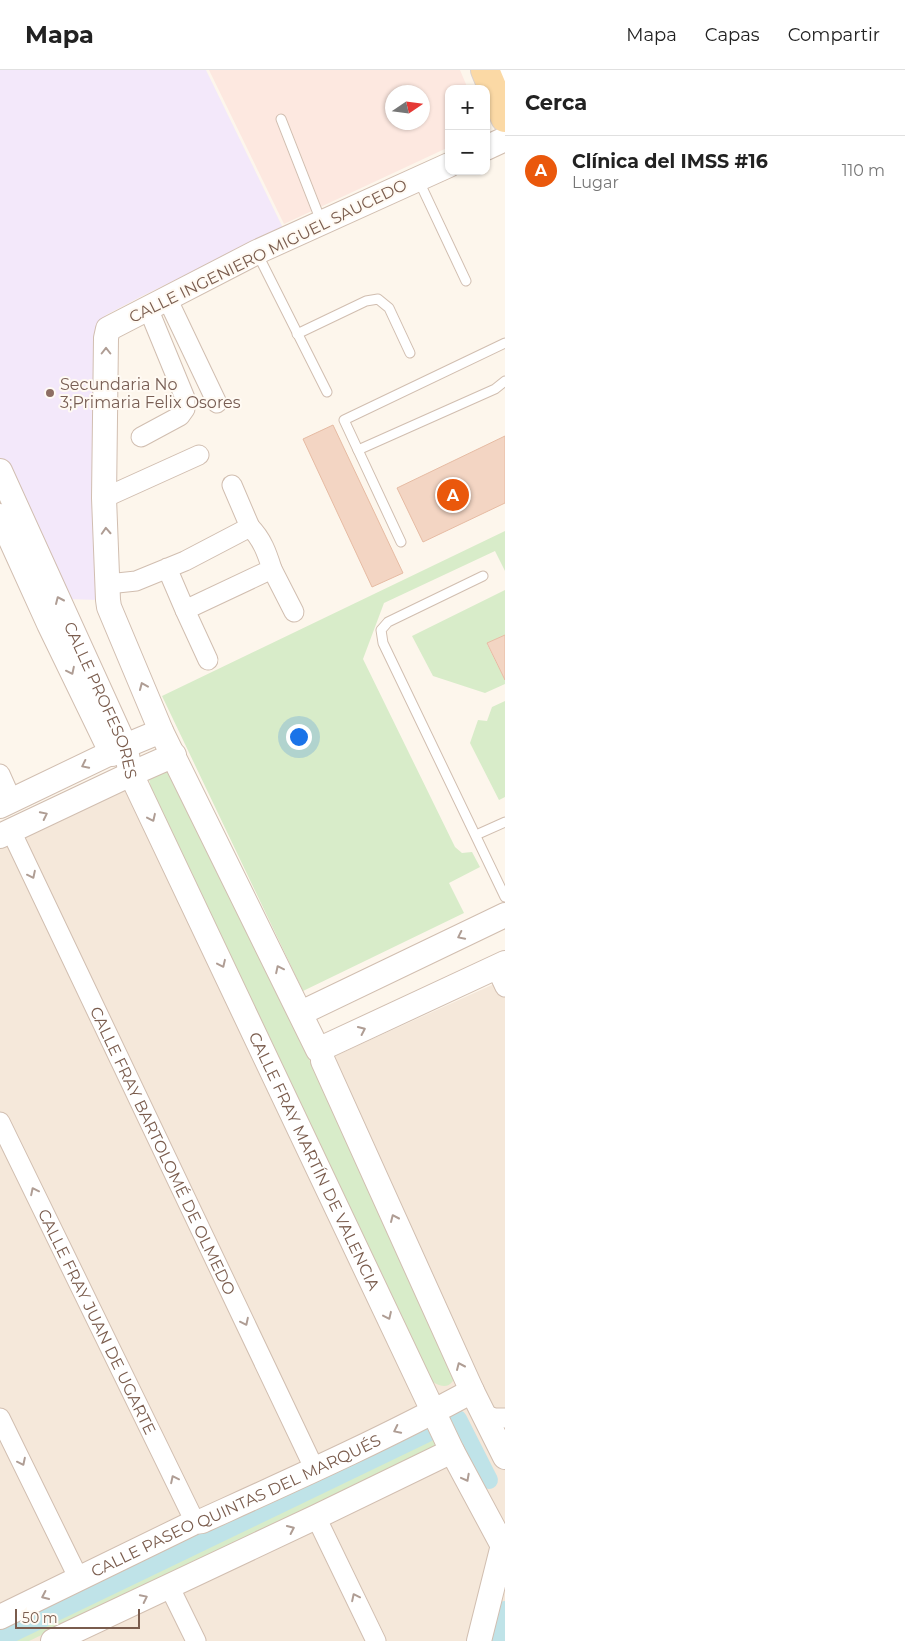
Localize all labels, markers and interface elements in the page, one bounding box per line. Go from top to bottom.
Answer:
text: Mapa [25,20,94,49]
text: Mapa [626,24,677,46]
text: Capas [705,24,760,46]
text: Compartir [788,24,880,46]
north arrow [385,85,430,130]
map controls [445,85,490,175]
button: + [445,85,490,130]
text: Cerca [525,90,587,115]
button: − [445,130,490,175]
text: Clínica del IMSS #16 [572,150,768,173]
text: A [535,161,547,180]
text: 110 m [842,161,885,180]
text: Lugar [572,173,619,192]
street label: CALLE INGENIERO MIGUEL SAUCEDO [126,175,410,327]
one-way arrow [101,347,111,354]
place label: Secundaria No 3;Primaria Felix Osores [60,375,241,412]
marker: Secundaria No 3;Primaria Felix Osores [44,387,56,399]
pin: A [437,476,469,514]
one-way arrow [100,526,111,534]
one-way arrow [54,596,65,605]
street label: CALLE PROFESORES [60,619,141,781]
one-way arrow [65,666,76,675]
one-way arrow [138,682,149,691]
your location [286,724,312,750]
one-way arrow [81,759,90,769]
one-way arrow [39,811,48,822]
one-way arrow [146,812,156,821]
one-way arrow [25,870,35,879]
one-way arrow [457,930,466,940]
one-way arrow [216,959,227,968]
one-way arrow [275,965,285,974]
street label: CALLE FRAY BARTOLOMÉ DE OLMEDO [86,1003,240,1298]
one-way arrow [357,1025,366,1036]
street label: CALLE FRAY MARTÍN DE VALENCIA [245,1029,384,1294]
one-way arrow [29,1187,40,1196]
street label: CALLE FRAY JUAN DE UGARTE [34,1206,160,1437]
one-way arrow [389,1214,400,1223]
one-way arrow [381,1310,391,1319]
one-way arrow [239,1317,249,1326]
one-way arrow [456,1362,467,1371]
one-way arrow [393,1424,402,1434]
street label: CALLE PASEO QUINTAS DEL MARQUÉS [88,1430,384,1581]
one-way arrow [15,1457,26,1466]
one-way arrow [460,1472,470,1481]
one-way arrow [170,1475,180,1484]
one-way arrow [286,1524,295,1535]
one-way arrow [41,1589,50,1599]
one-way arrow [139,1593,148,1604]
one-way arrow [350,1593,361,1602]
scale bar [15,1606,140,1629]
text: 50 m [22,1609,58,1627]

